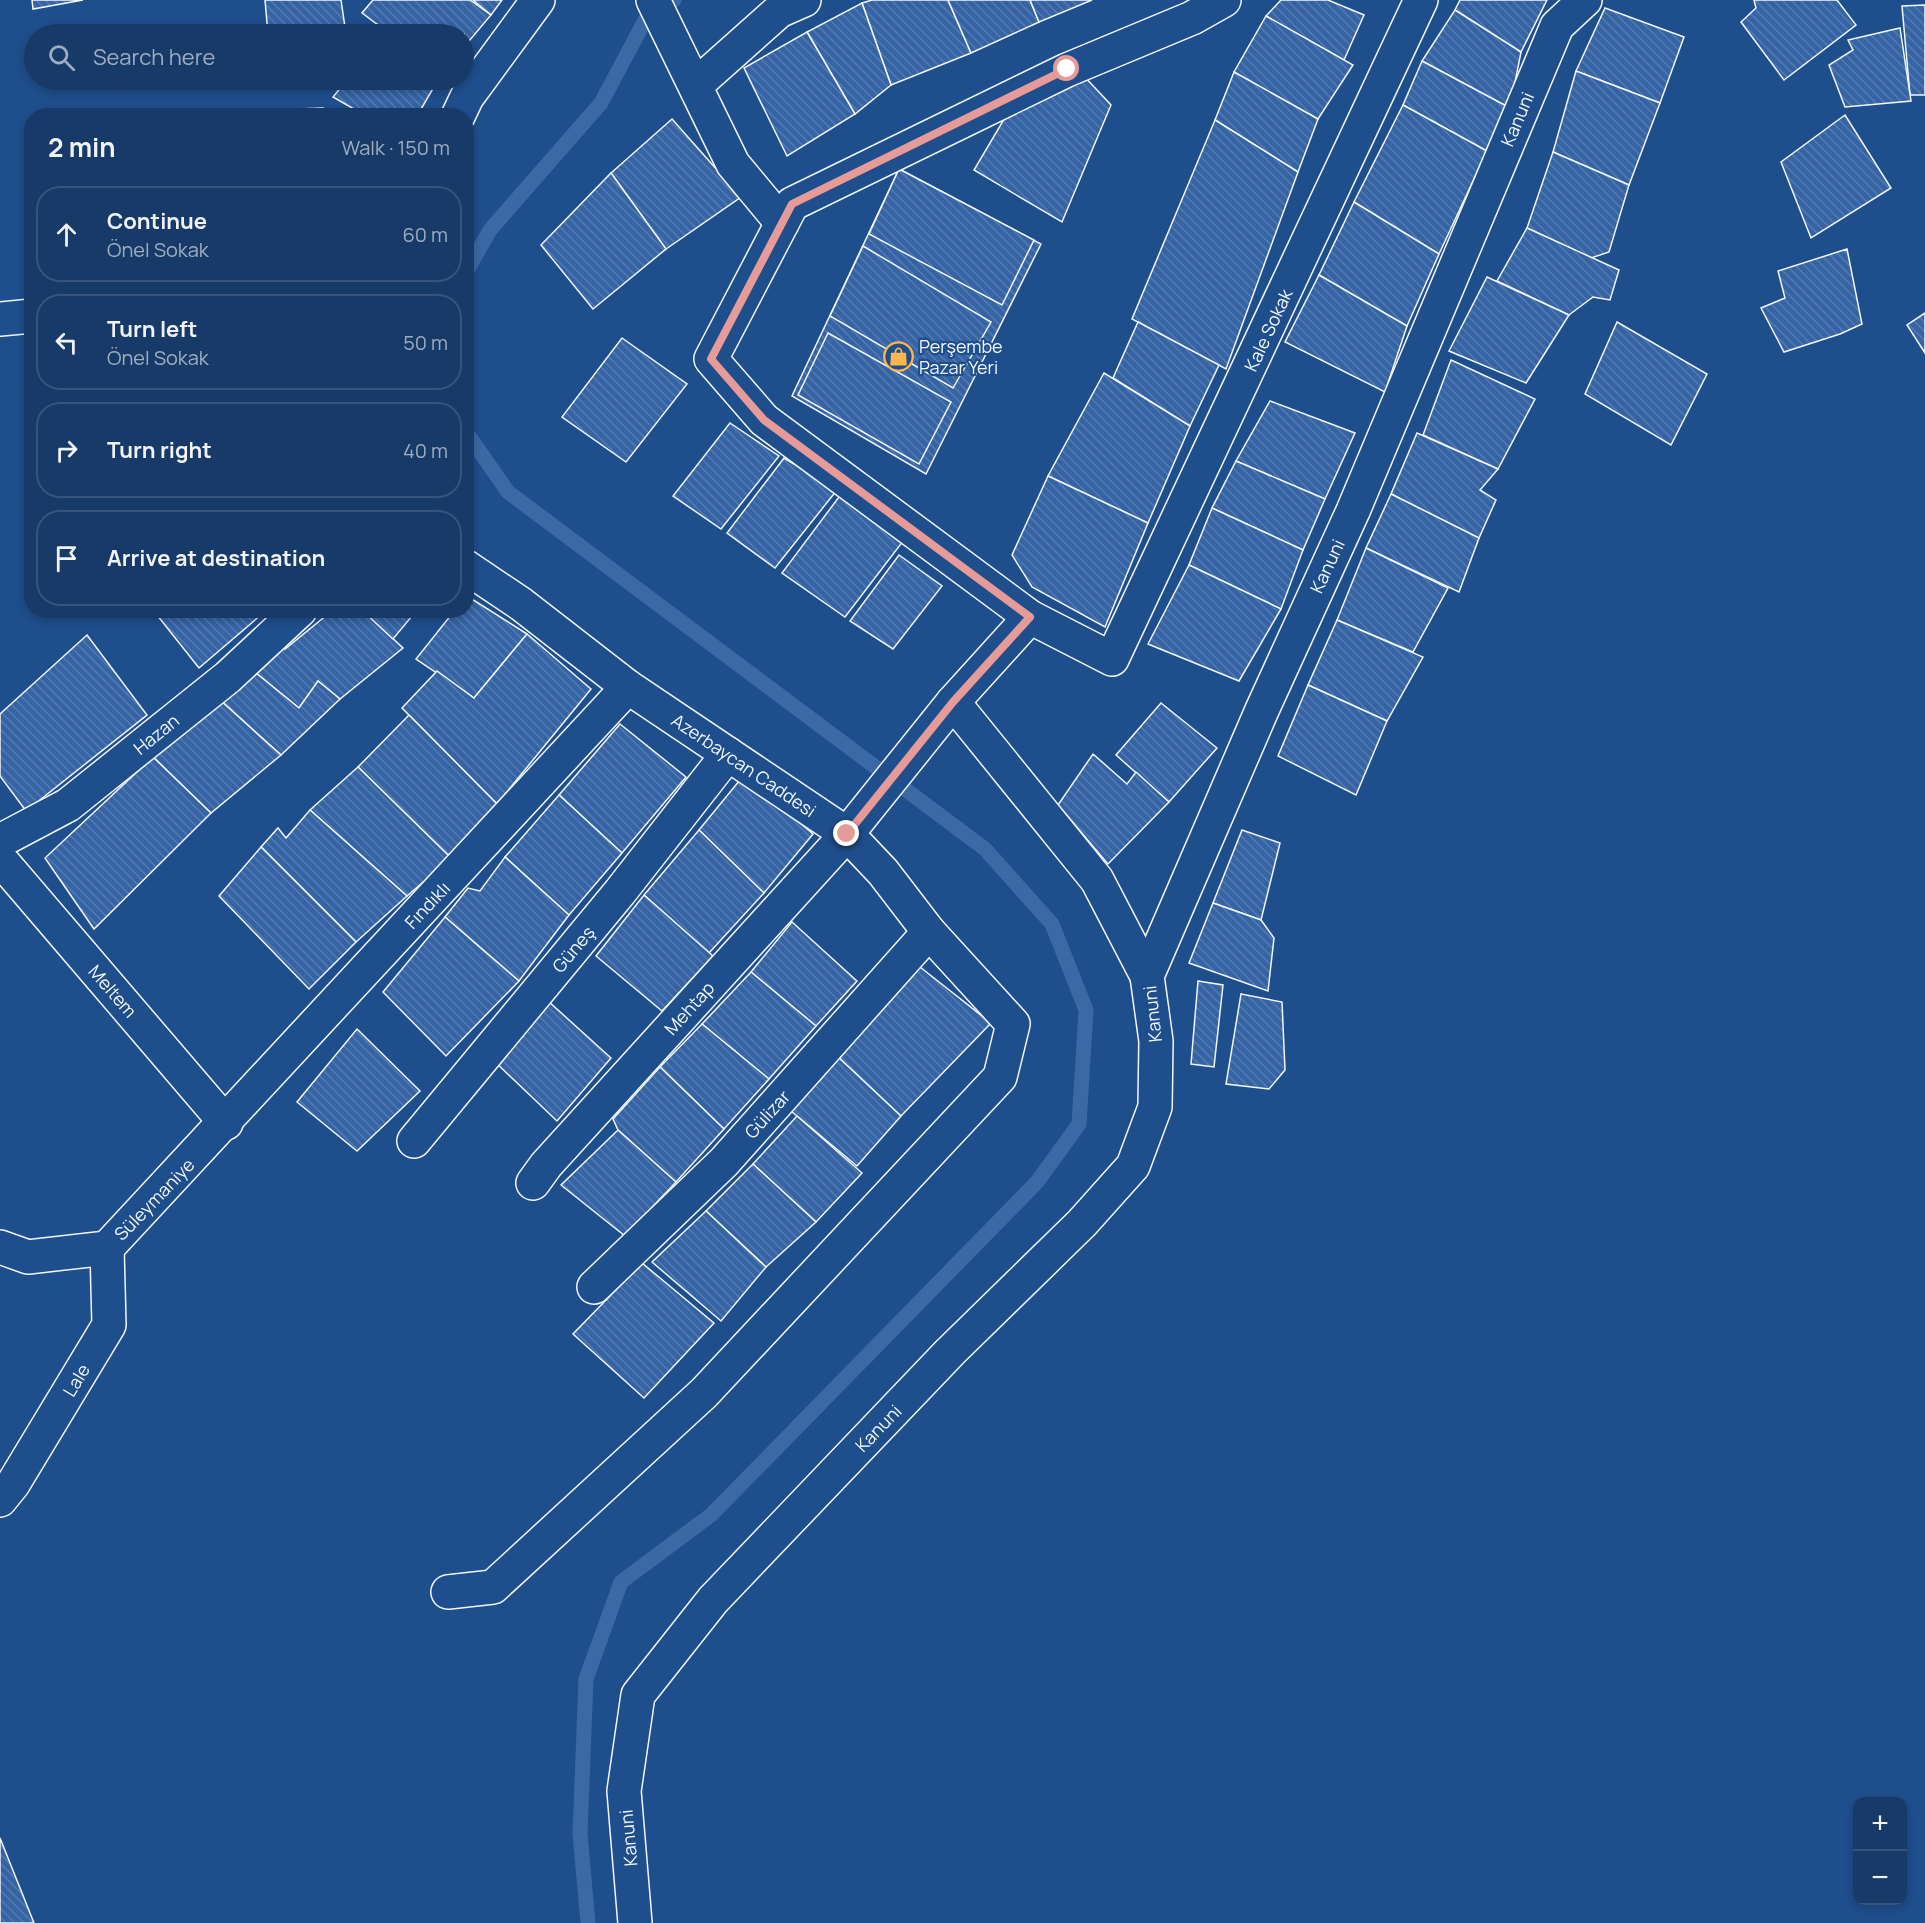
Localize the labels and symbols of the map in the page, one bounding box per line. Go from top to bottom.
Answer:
route start [1053,55,1079,81]
street label: Kanuni [1495,88,1539,150]
street label: Kale Sokak [1238,284,1298,375]
place label: Perşembe Pazar Yeri [919,334,1003,379]
shop icon: Perşembe Pazar Yeri [882,340,914,372]
street label: Kanuni [1304,535,1350,597]
street label: Hazan [128,708,184,760]
street label: Azerbaycan Caddesi [667,708,821,822]
route end [833,820,859,846]
street label: Fındıklı [399,876,455,934]
street label: Güneş [546,921,600,977]
street label: Meltem [84,960,142,1022]
street label: Mehtap [659,976,719,1040]
street label: Kanuni [1137,984,1167,1044]
street label: Gülizar [739,1084,795,1143]
street label: Süleymaniye [109,1153,199,1245]
street label: Lale [57,1359,95,1401]
street label: Kanuni [850,1399,906,1457]
street label: Kanuni [614,1809,642,1867]

